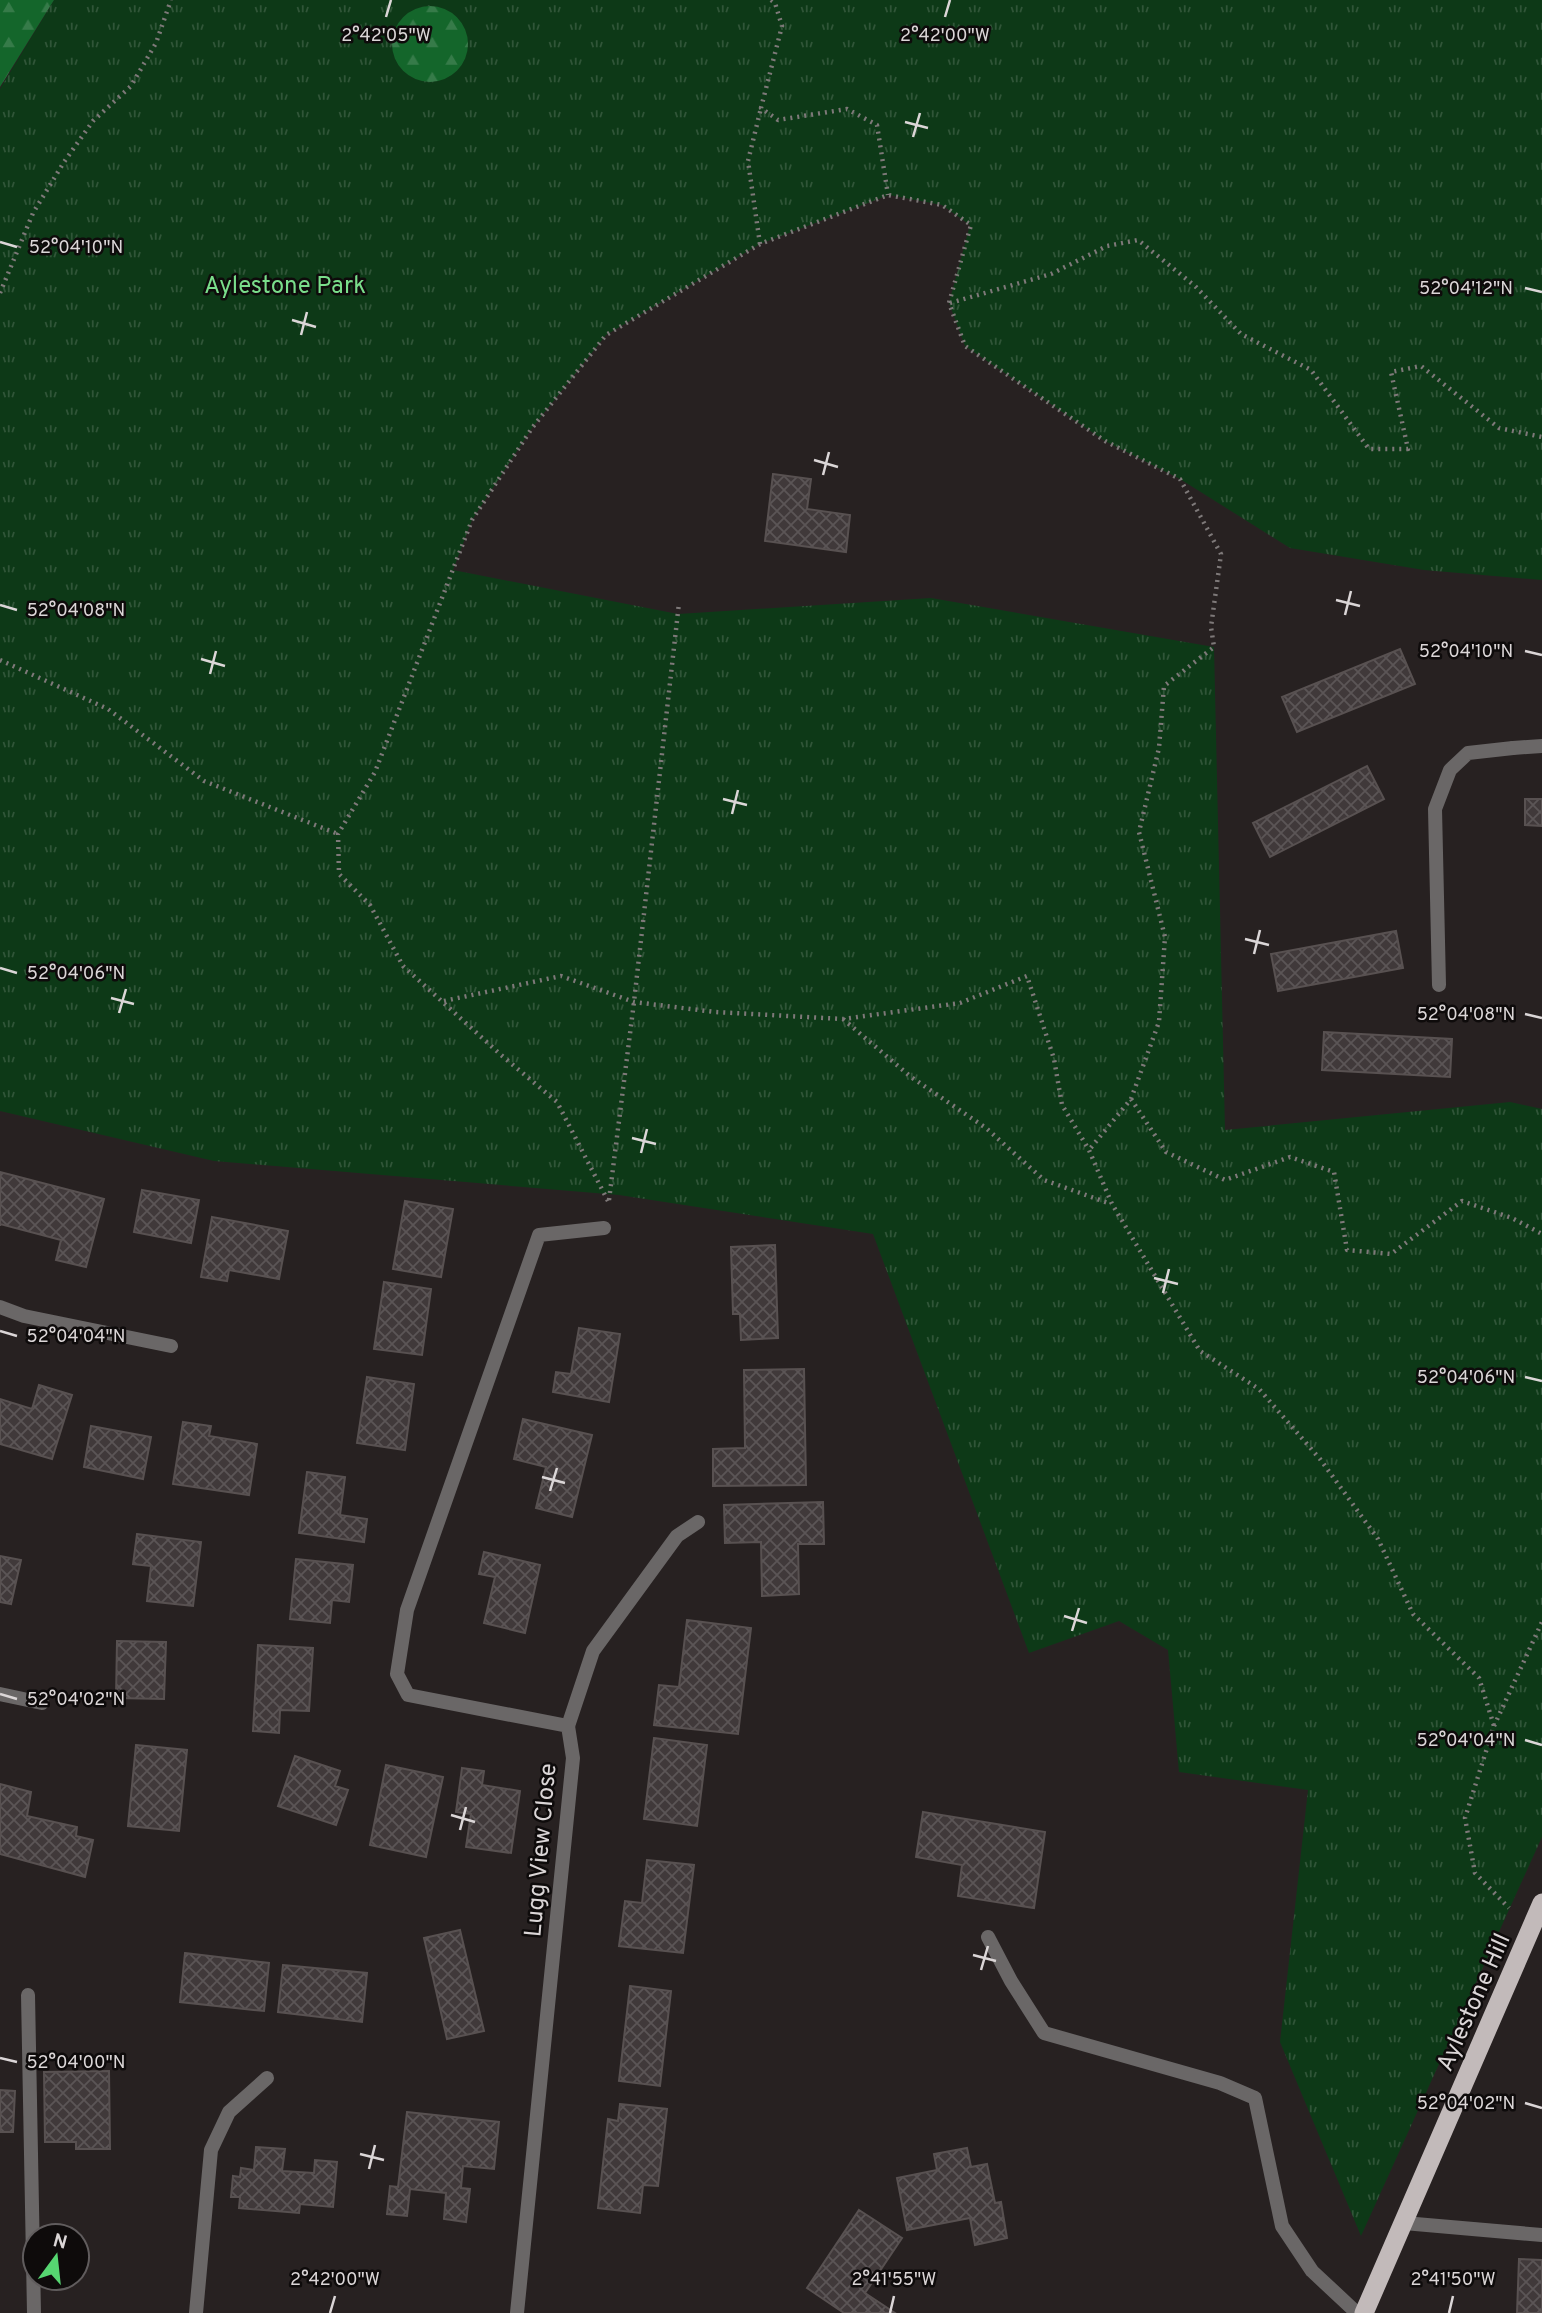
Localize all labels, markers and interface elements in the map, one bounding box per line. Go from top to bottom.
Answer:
text: 2°42'05"W [341,25,431,48]
text: 2°42'00"W [900,25,990,48]
text: 52°04'10"N [29,237,123,260]
park label: Aylestone Park [204,272,366,302]
text: 52°04'12"N [1419,278,1513,301]
text: 52°04'08"N [27,600,125,623]
text: 52°04'10"N [1419,641,1513,664]
text: 52°04'06"N [27,963,125,986]
text: 52°04'08"N [1417,1004,1515,1027]
text: 52°04'04"N [27,1326,125,1349]
text: 52°04'06"N [1417,1367,1515,1390]
text: 52°04'02"N [27,1689,125,1712]
text: 52°04'04"N [1417,1730,1515,1753]
street label: Lugg View Close [519,1762,565,1938]
street label: Aylestone Hill [1431,1929,1519,2076]
text: 52°04'00"N [26,2052,126,2075]
text: 52°04'02"N [1417,2093,1515,2116]
north arrow [21,2222,91,2292]
text: N [50,2229,70,2256]
text: 2°42'00"W [290,2269,380,2292]
text: 2°41'55"W [852,2269,936,2292]
text: 2°41'50"W [1410,2269,1496,2292]

